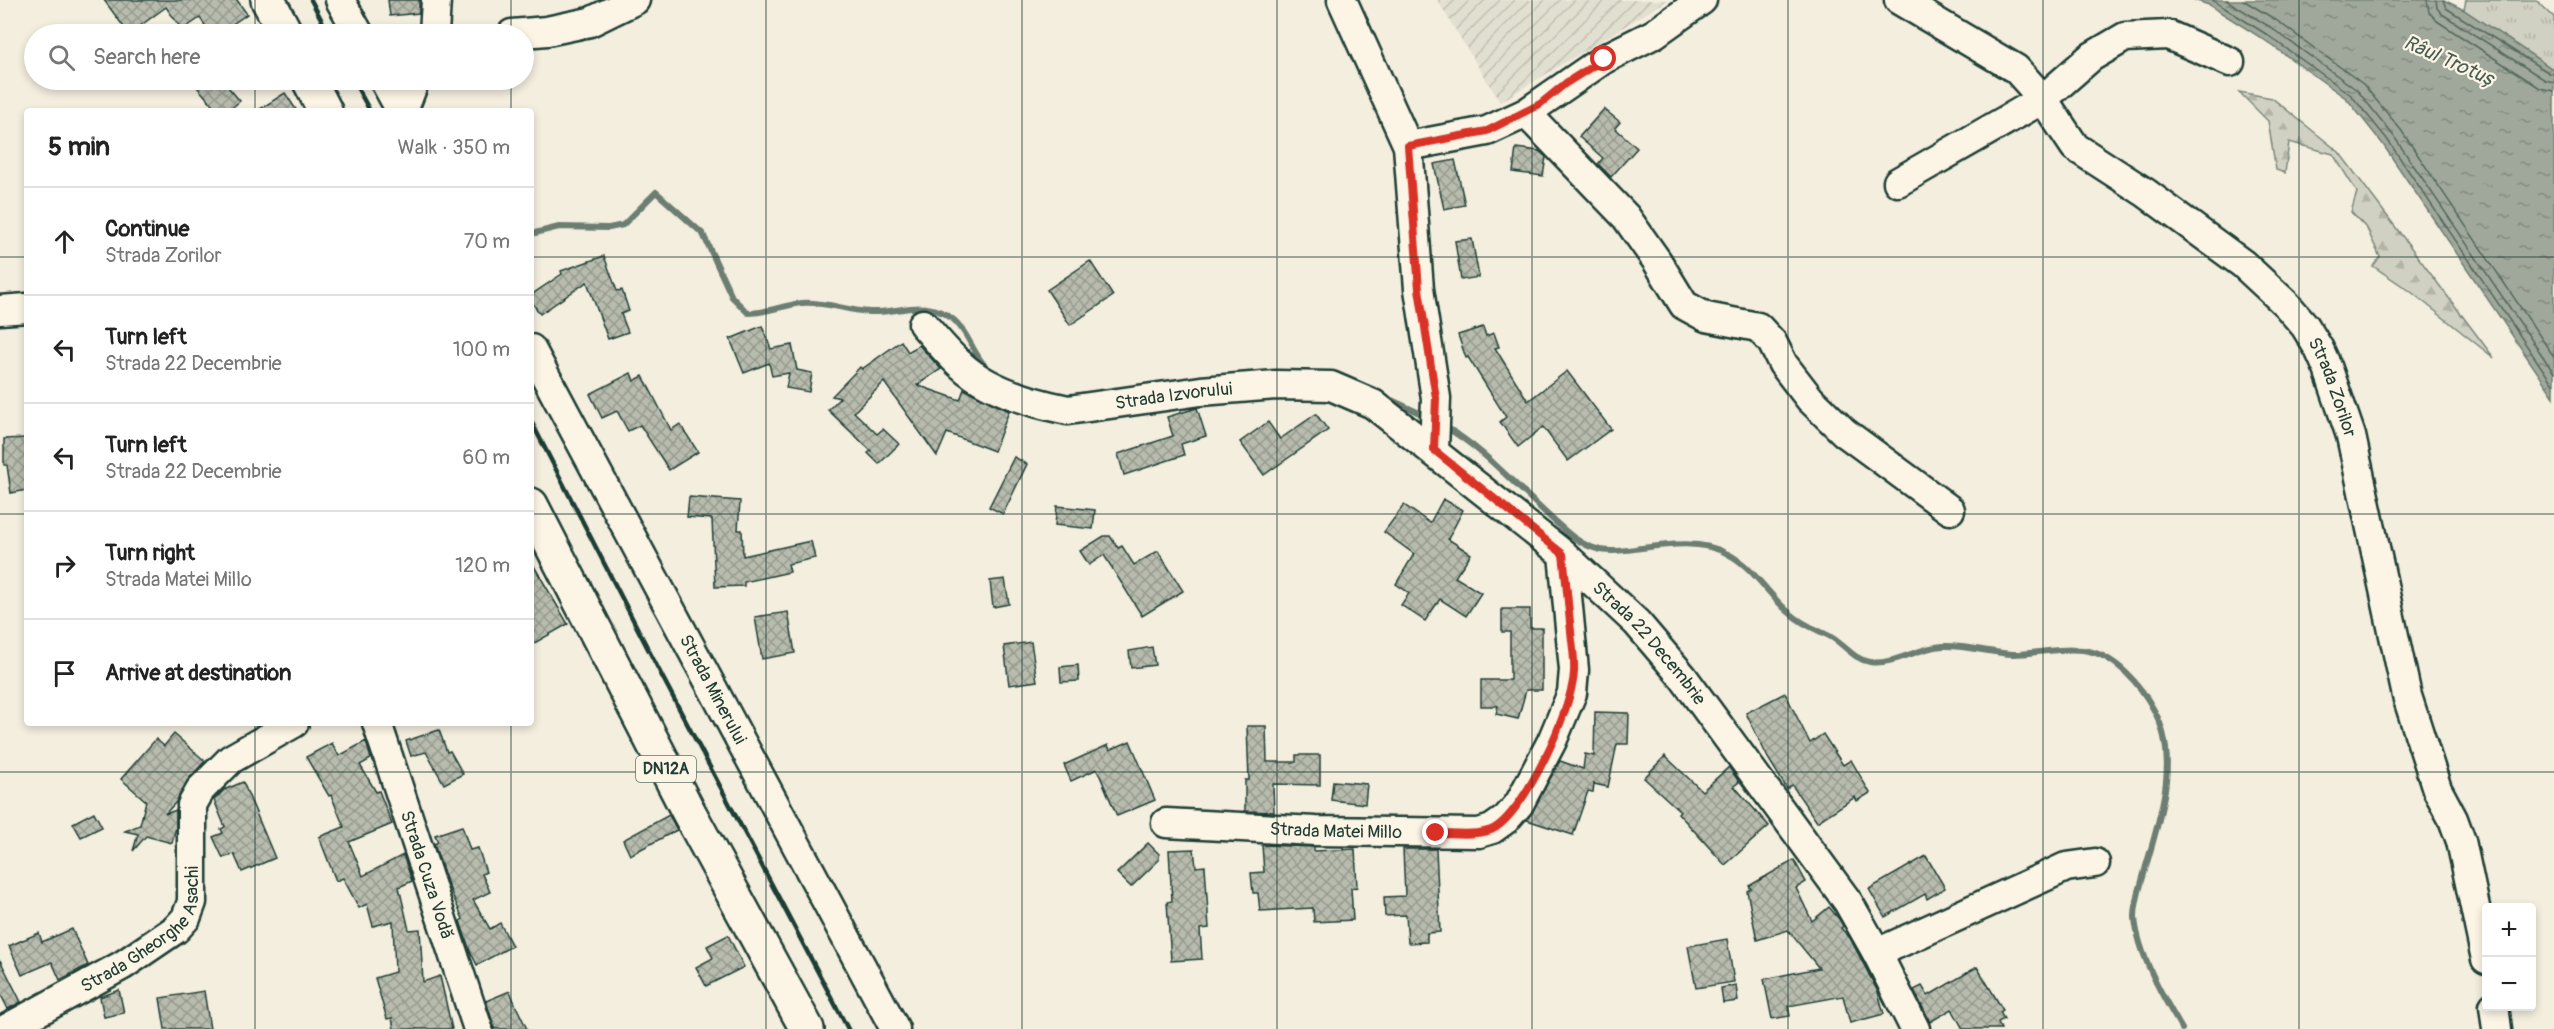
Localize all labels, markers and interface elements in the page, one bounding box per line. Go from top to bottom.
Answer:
search box [24,24,534,90]
water label: Râul Trotuș [2400,30,2500,92]
icon: search [45,41,78,74]
text: Search here [93,43,200,71]
route start [1590,45,1616,71]
text: 5 min [48,131,110,163]
text: Walk · 350 m [398,135,510,160]
text: Continue [105,215,189,243]
icon: ahead [48,225,81,258]
text: 70 m [464,229,510,254]
text: Strada Zorilor [105,243,222,268]
text: Turn left [105,323,187,351]
icon: left [48,333,81,366]
street label: Strada Zorilor [2303,333,2362,441]
text: 100 m [453,337,510,362]
text: Strada 22 Decembrie [105,351,282,376]
street label: Strada Izvorului [1114,377,1233,415]
text: Turn left [105,431,187,459]
icon: left [48,441,81,474]
text: 60 m [463,445,510,470]
text: Strada 22 Decembrie [105,459,282,484]
text: Turn right [105,539,195,567]
icon: right [48,549,81,582]
text: 120 m [455,553,510,578]
text: Strada Matei Millo [105,567,252,592]
street label: Strada 22 Decembrie [1588,576,1711,709]
street label: Strada Minerului [675,631,752,748]
icon: arrive [48,657,81,690]
text: Arrive at destination [105,659,291,687]
road number: DN12A [636,756,696,782]
street label: Strada Cuza Vodă [395,808,459,942]
street label: Strada Matei Millo [1269,817,1402,844]
route end [1422,819,1448,845]
street label: Strada Gheorghe Asachi [77,866,204,997]
map controls [2482,903,2536,1011]
button: + [2482,903,2536,957]
button: − [2482,957,2536,1011]

